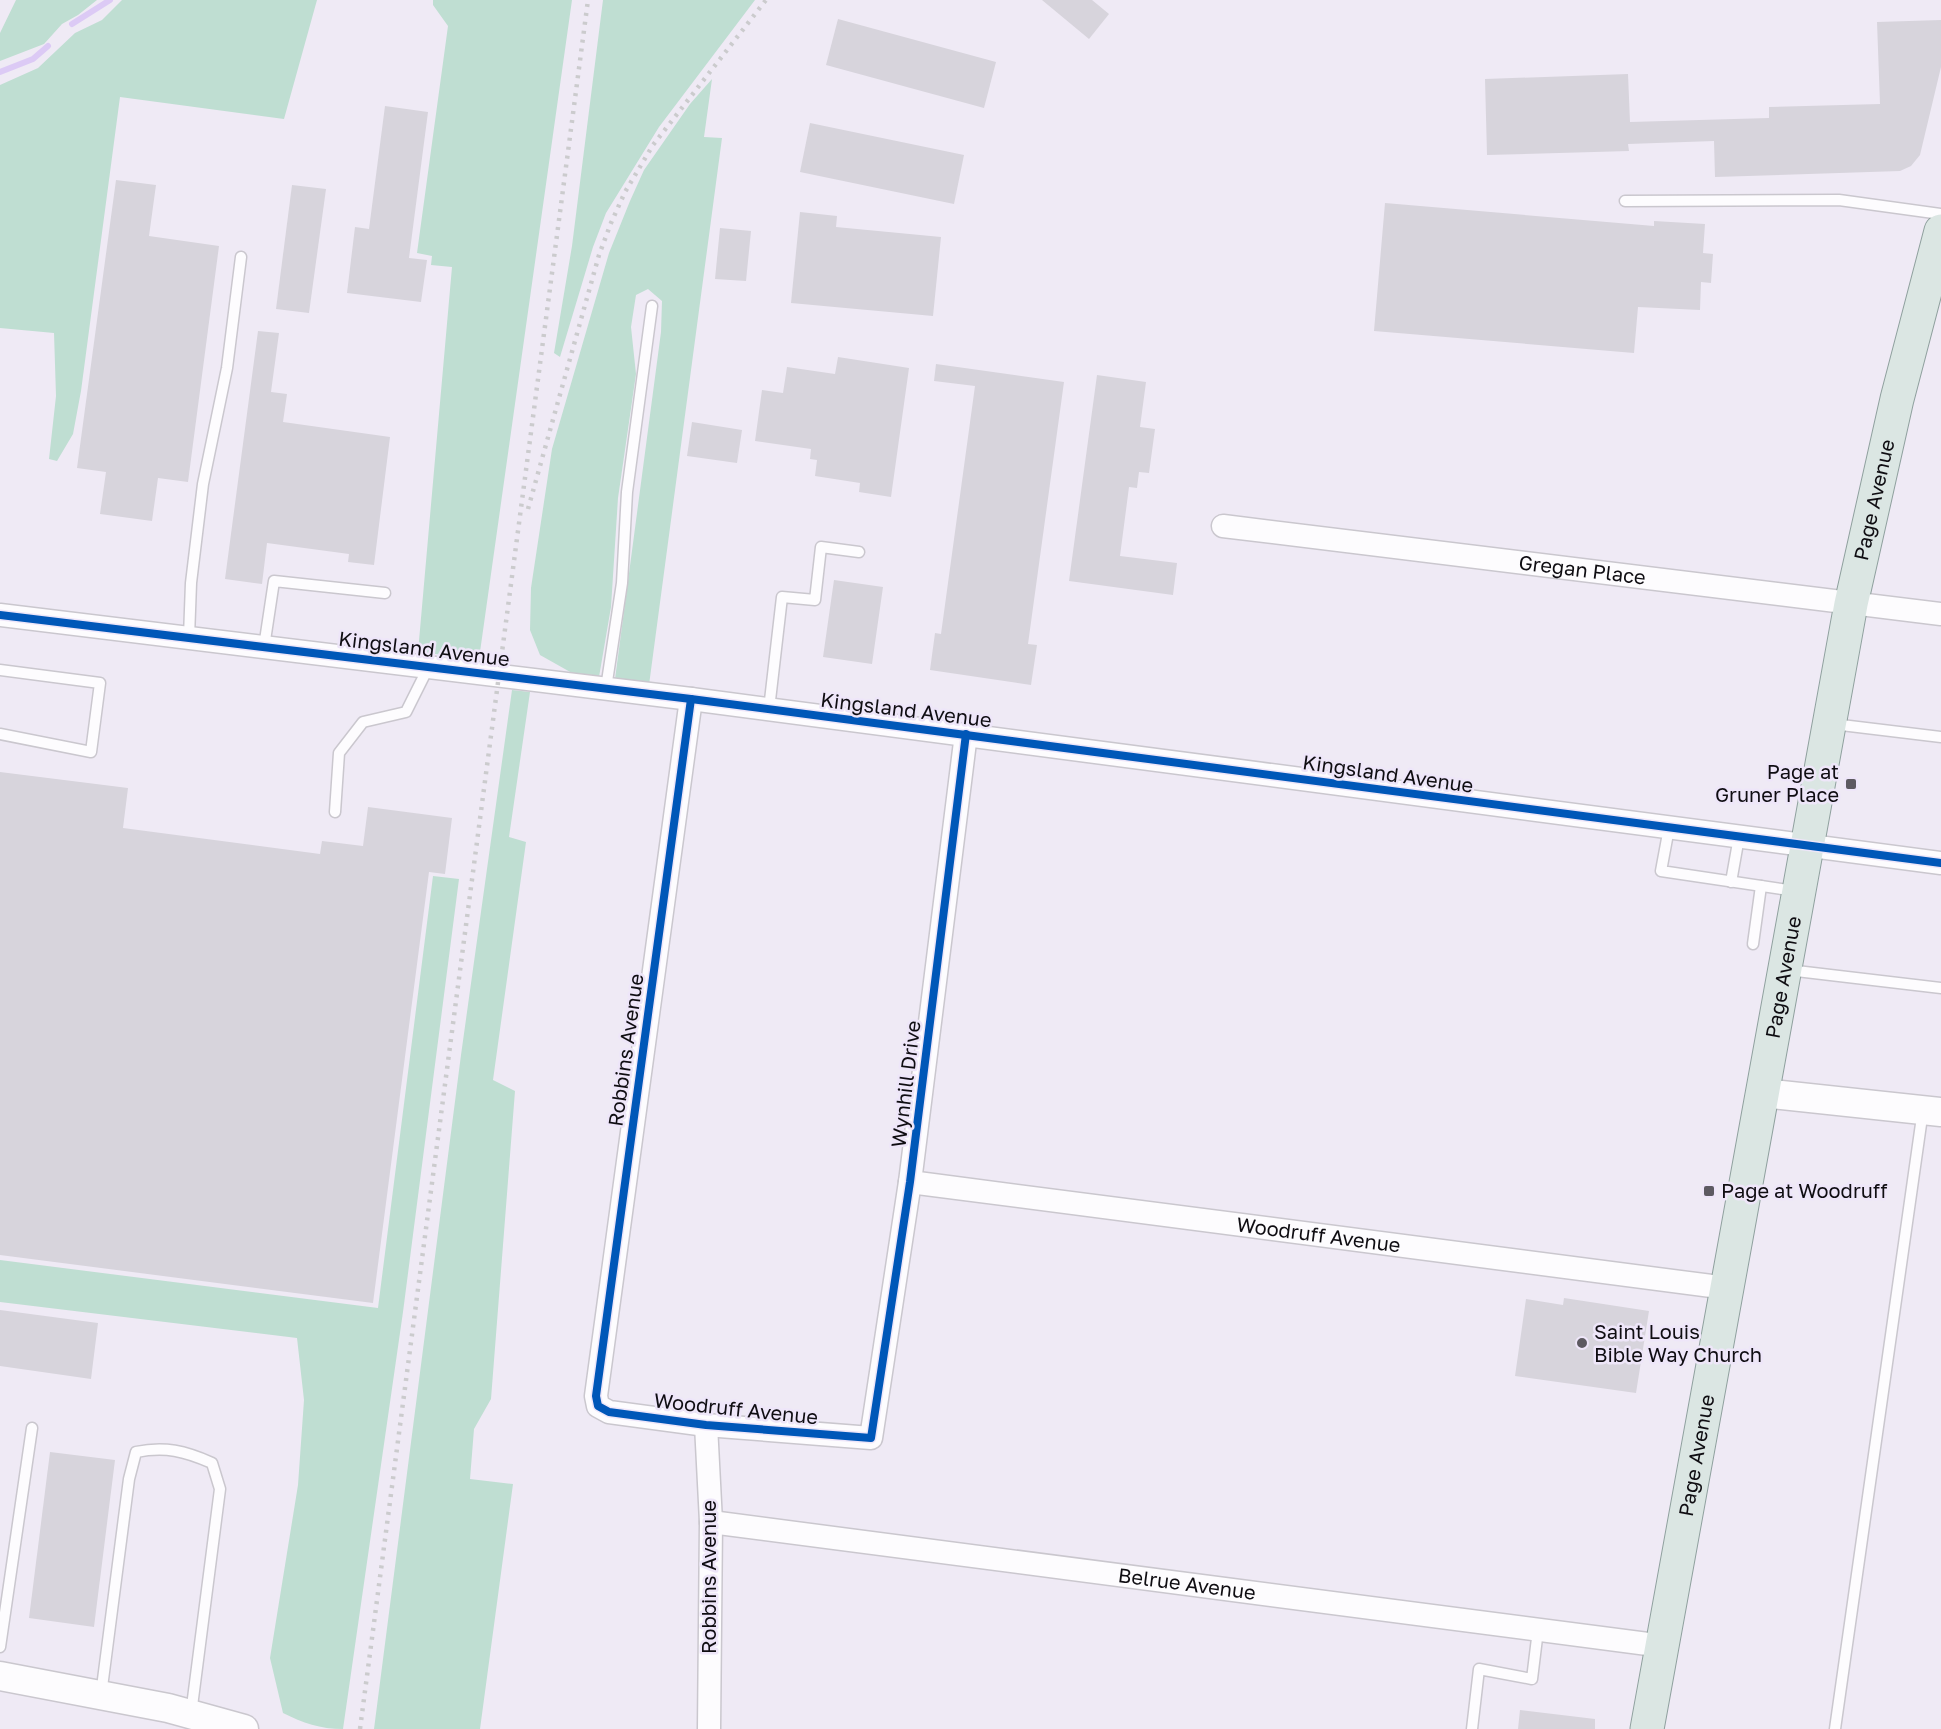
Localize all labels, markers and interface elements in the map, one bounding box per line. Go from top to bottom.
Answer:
street label: Page Avenue [1848,437,1899,563]
street label: Gregan Place [1518,549,1647,589]
street label: Kingsland Avenue [337,626,511,670]
street label: Kingsland Avenue [819,687,993,731]
street label: Kingsland Avenue [1301,749,1475,797]
place label: Page at Gruner Place [1715,759,1839,806]
marker: Page at Gruner Place [1844,777,1858,791]
street label: Page Avenue [1759,914,1805,1040]
street label: Robbins Avenue [602,972,648,1128]
street label: Wynhill Drive [885,1019,925,1149]
place label: Page at Woodruff [1721,1178,1888,1202]
marker: Page at Woodruff [1702,1184,1716,1198]
street label: Woodruff Avenue [1235,1211,1402,1257]
place label: Saint Louis Bible Way Church [1594,1319,1762,1366]
marker: Saint Louis Bible Way Church [1575,1336,1589,1350]
street label: Woodruff Avenue [653,1387,819,1429]
street label: Page Avenue [1673,1392,1718,1518]
street label: Robbins Avenue [696,1500,720,1654]
street label: Belrue Avenue [1117,1562,1257,1604]

